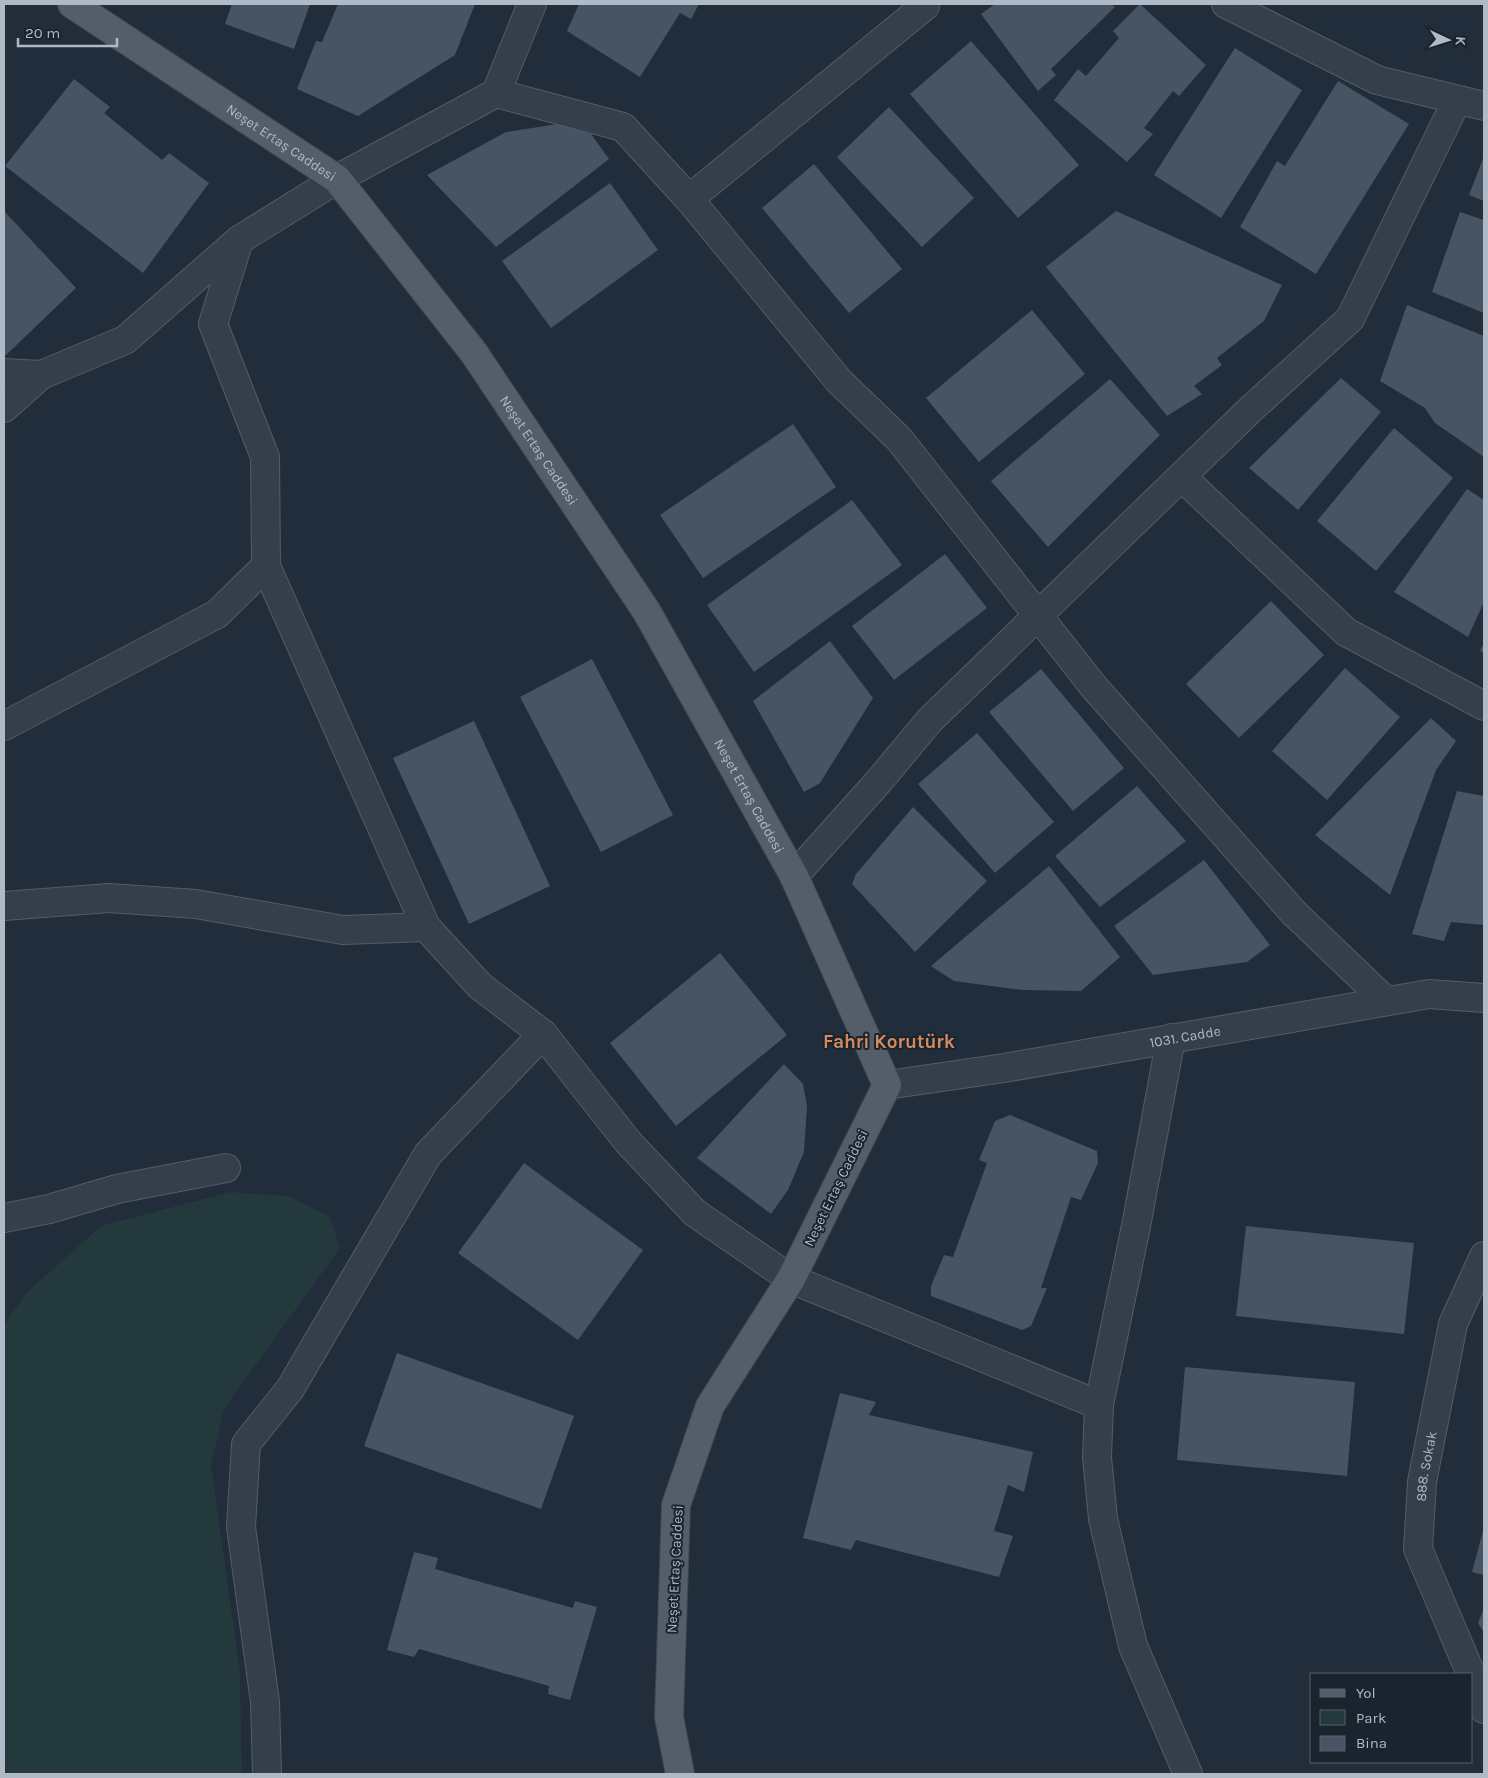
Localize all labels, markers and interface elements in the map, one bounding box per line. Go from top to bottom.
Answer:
scale bar [18,15,116,47]
north arrow [1423,15,1473,65]
text: 20 m [25,24,60,42]
text: K [1452,36,1469,47]
street label: Neşet Ertaş Caddesi [223,100,340,185]
street label: Neşet Ertaş Caddesi [496,392,582,508]
street label: Neşet Ertaş Caddesi [711,736,788,856]
street label: 1031. Cadde [1148,1022,1222,1051]
district label: Fahri Korutürk [823,1031,955,1053]
street label: Neşet Ertaş Caddesi [800,1127,872,1249]
street label: 888. Sokak [1412,1429,1440,1502]
street label: Neşet Ertaş Caddesi [663,1505,687,1633]
legend [1310,1673,1473,1763]
text: Yol [1356,1684,1376,1702]
text: Park [1356,1709,1386,1727]
text: Bina [1356,1734,1387,1752]

